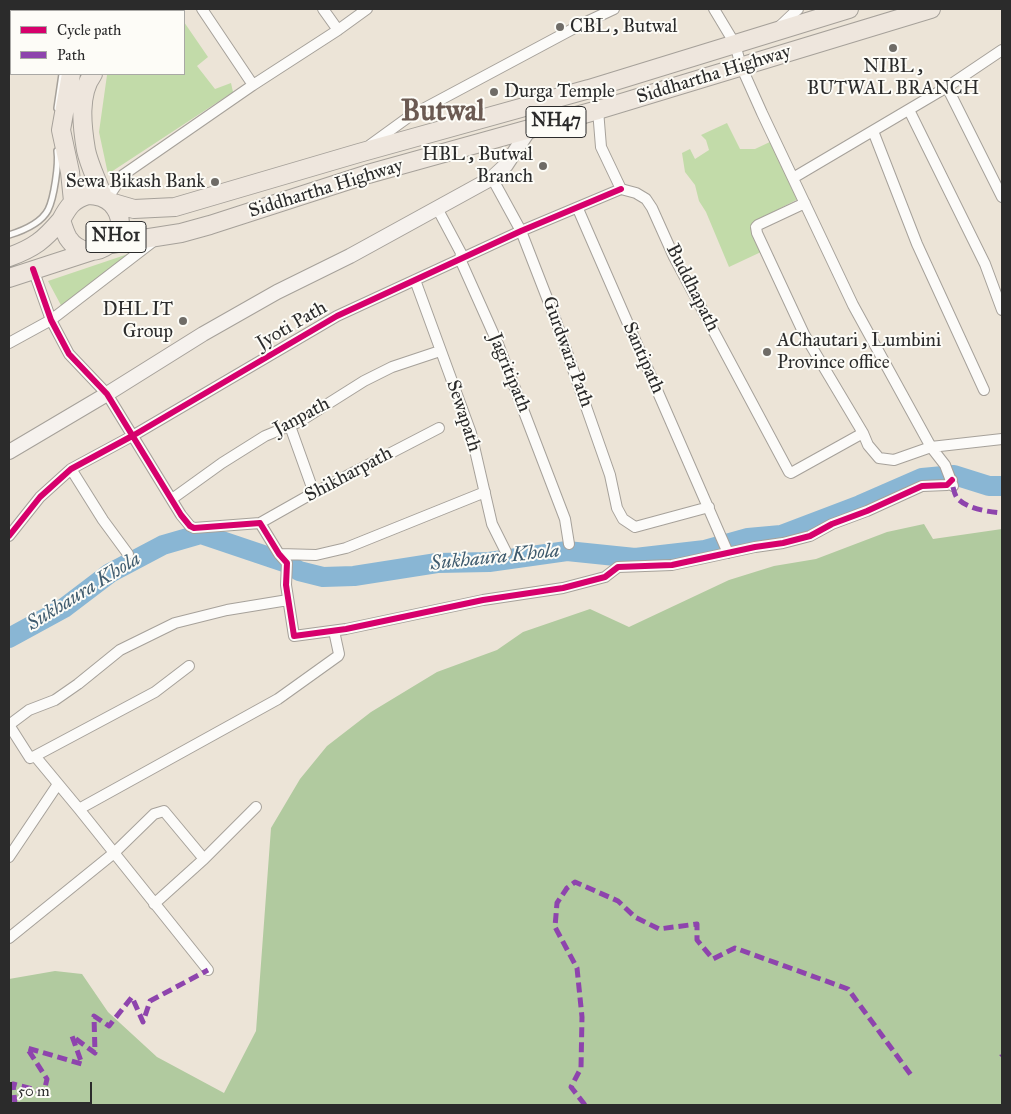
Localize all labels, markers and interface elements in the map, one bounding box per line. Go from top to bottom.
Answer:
legend [10,10,185,75]
place label: CBL , Butwal [570,16,677,38]
text: Cycle path [57,21,121,39]
marker: CBL , Butwal [554,21,566,33]
street label: Siddhartha Highway [634,41,794,109]
marker: NIBL , BUTWAL BRANCH [887,42,899,54]
text: Path [57,46,85,64]
place label: NIBL , BUTWAL BRANCH [807,56,979,100]
place label: Durga Temple [504,81,615,103]
marker: Durga Temple [488,86,500,98]
district label: Butwal [401,96,485,130]
road number: NH47 [526,106,586,138]
place label: HBL , Butwal Branch [422,144,533,188]
street label: Siddhartha Highway [246,155,406,223]
marker: HBL , Butwal Branch [537,160,549,172]
place label: Sewa Bikash Bank [66,171,205,193]
marker: Sewa Bikash Bank [209,176,221,188]
road number: NH01 [86,222,146,252]
street label: Buddhapath [660,240,724,336]
street label: Gurdwara Path [536,294,598,410]
street label: Jyoti Path [253,297,331,355]
place label: DHL IT Group [102,299,173,343]
marker: DHL IT Group [177,315,189,327]
street label: Santipath [617,319,669,397]
street label: Jagritipath [483,330,535,416]
place label: AChautari , Lumbini Province office [777,330,941,374]
marker: AChautari , Lumbini Province office [761,346,773,358]
street label: Sewapath [441,377,485,455]
street label: Janpath [270,393,334,441]
street label: Shikharpath [301,442,397,508]
water label: Sukhaura Khola [429,539,561,577]
water label: Sukhaura Khola [23,547,145,637]
scale bar [12,1072,95,1104]
text: 50 m [18,1082,50,1100]

